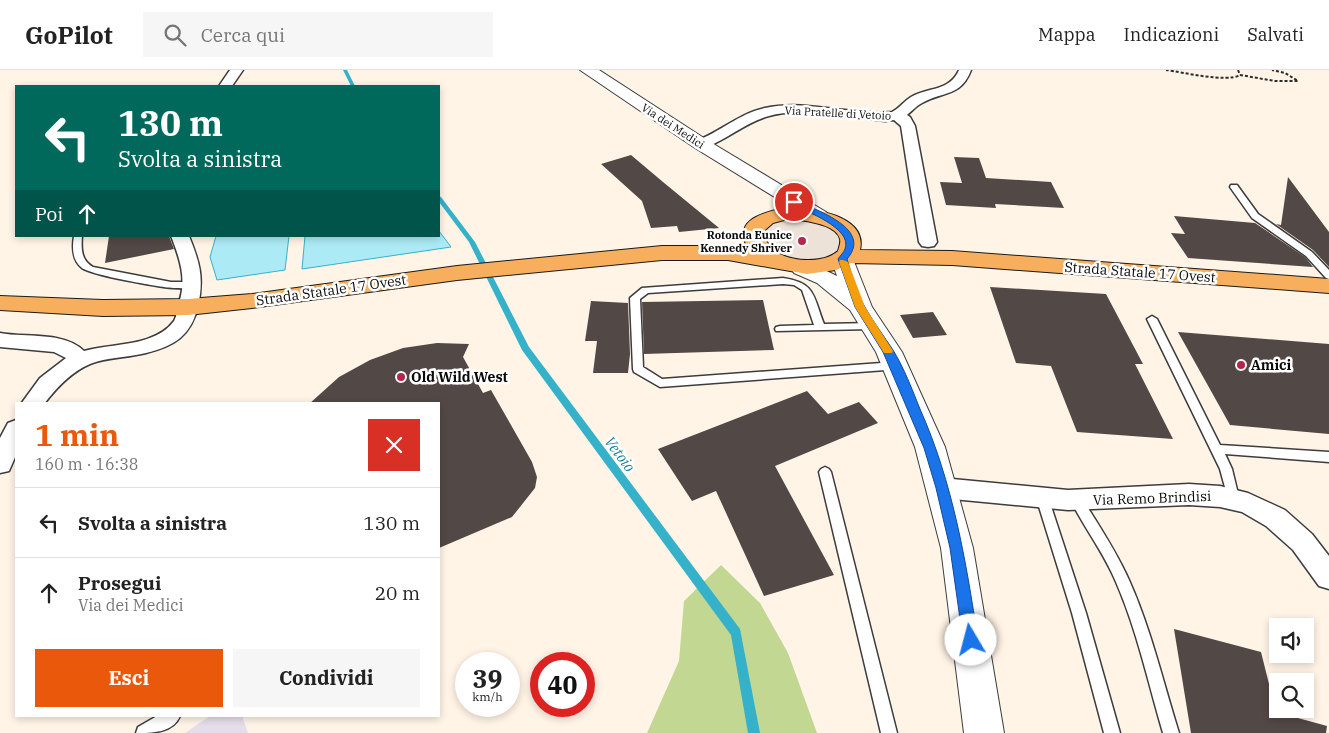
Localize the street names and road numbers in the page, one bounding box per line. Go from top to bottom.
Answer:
street label: Via dei Medici [639,100,708,152]
street label: Via Pratelle di Vetoio [784,103,892,123]
street label: Strada Statale 17 Ovest [1064,258,1216,286]
street label: Strada Statale 17 Ovest [255,271,407,309]
street label: Via Remo Brindisi [1092,487,1212,509]

